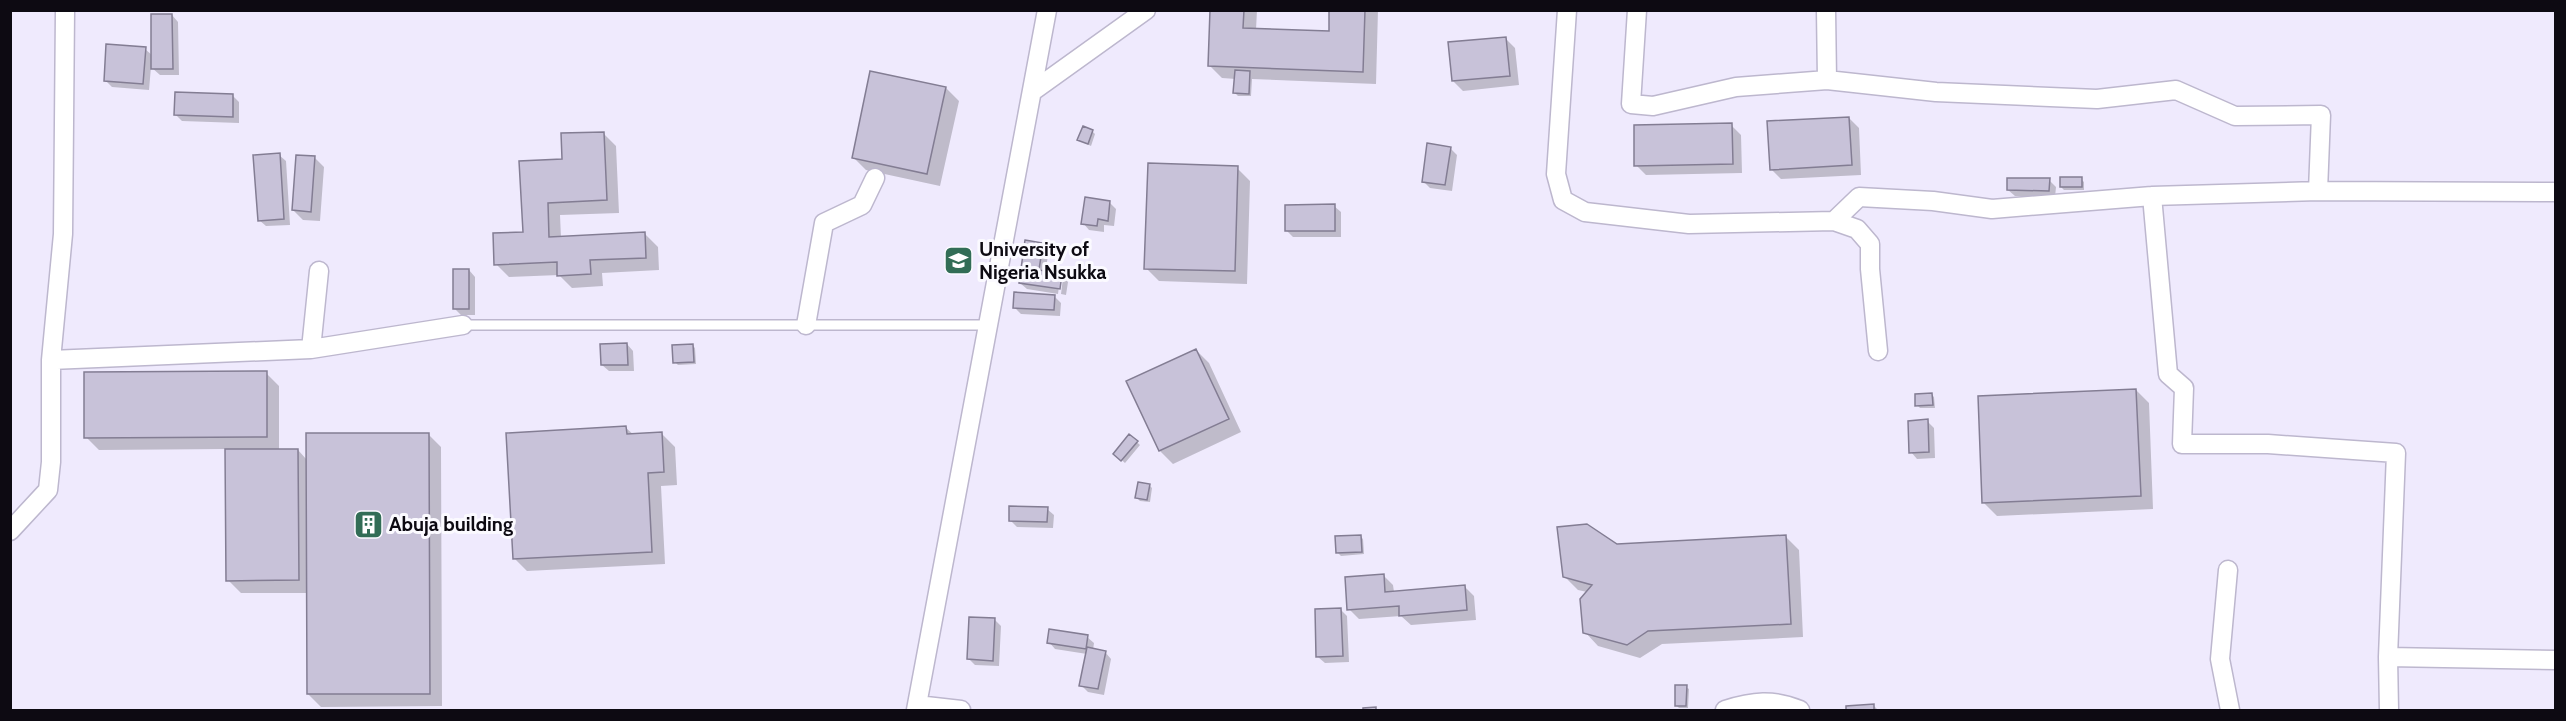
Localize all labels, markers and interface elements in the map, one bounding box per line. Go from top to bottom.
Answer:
place label: University of Nigeria Nsukka [979,237,1107,284]
school or university icon: University of Nigeria Nsukka [942,244,974,276]
building icon: Abuja building [352,508,384,540]
place label: Abuja building [389,512,513,536]

